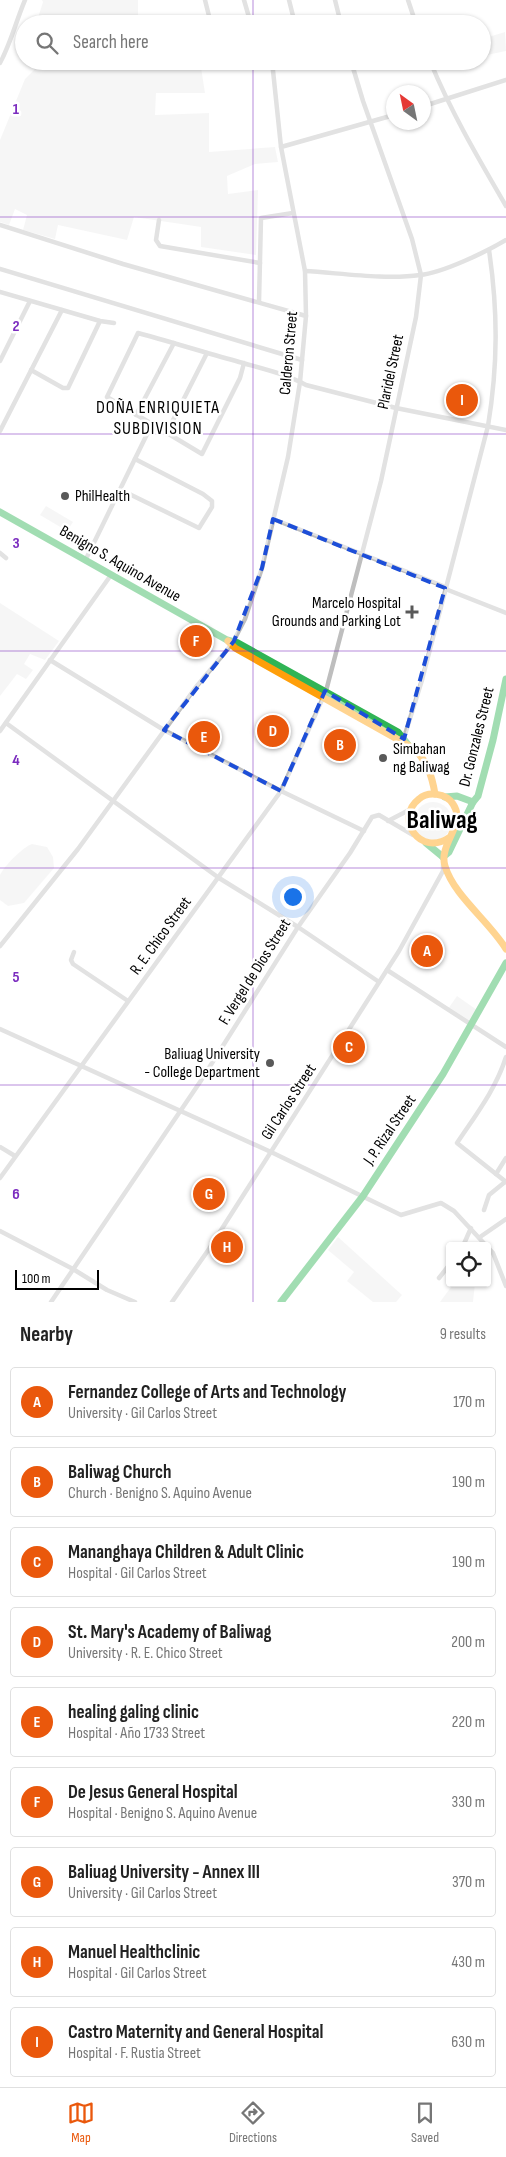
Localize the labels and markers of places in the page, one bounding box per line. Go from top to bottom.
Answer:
pin: I [446,381,478,419]
place label: PhilHealth [75,487,130,506]
marker: PhilHealth [59,490,71,502]
place label: Marcelo Hospital Grounds and Parking Lot [272,594,401,631]
marker: Marcelo Hospital Grounds and Parking Lot [405,605,419,619]
pin: F [180,622,212,660]
pin: D [257,712,289,750]
pin: E [188,718,220,756]
pin: B [324,726,356,764]
place label: Simbahan ng Baliwag [393,740,450,777]
marker: Simbahan ng Baliwag [377,752,389,764]
pin: A [411,932,443,970]
pin: C [333,1028,365,1066]
place label: Baliuag University - College Department [144,1045,260,1082]
marker: Baliuag University - College Department [264,1057,276,1069]
pin: G [193,1175,225,1213]
pin: H [211,1228,243,1266]

